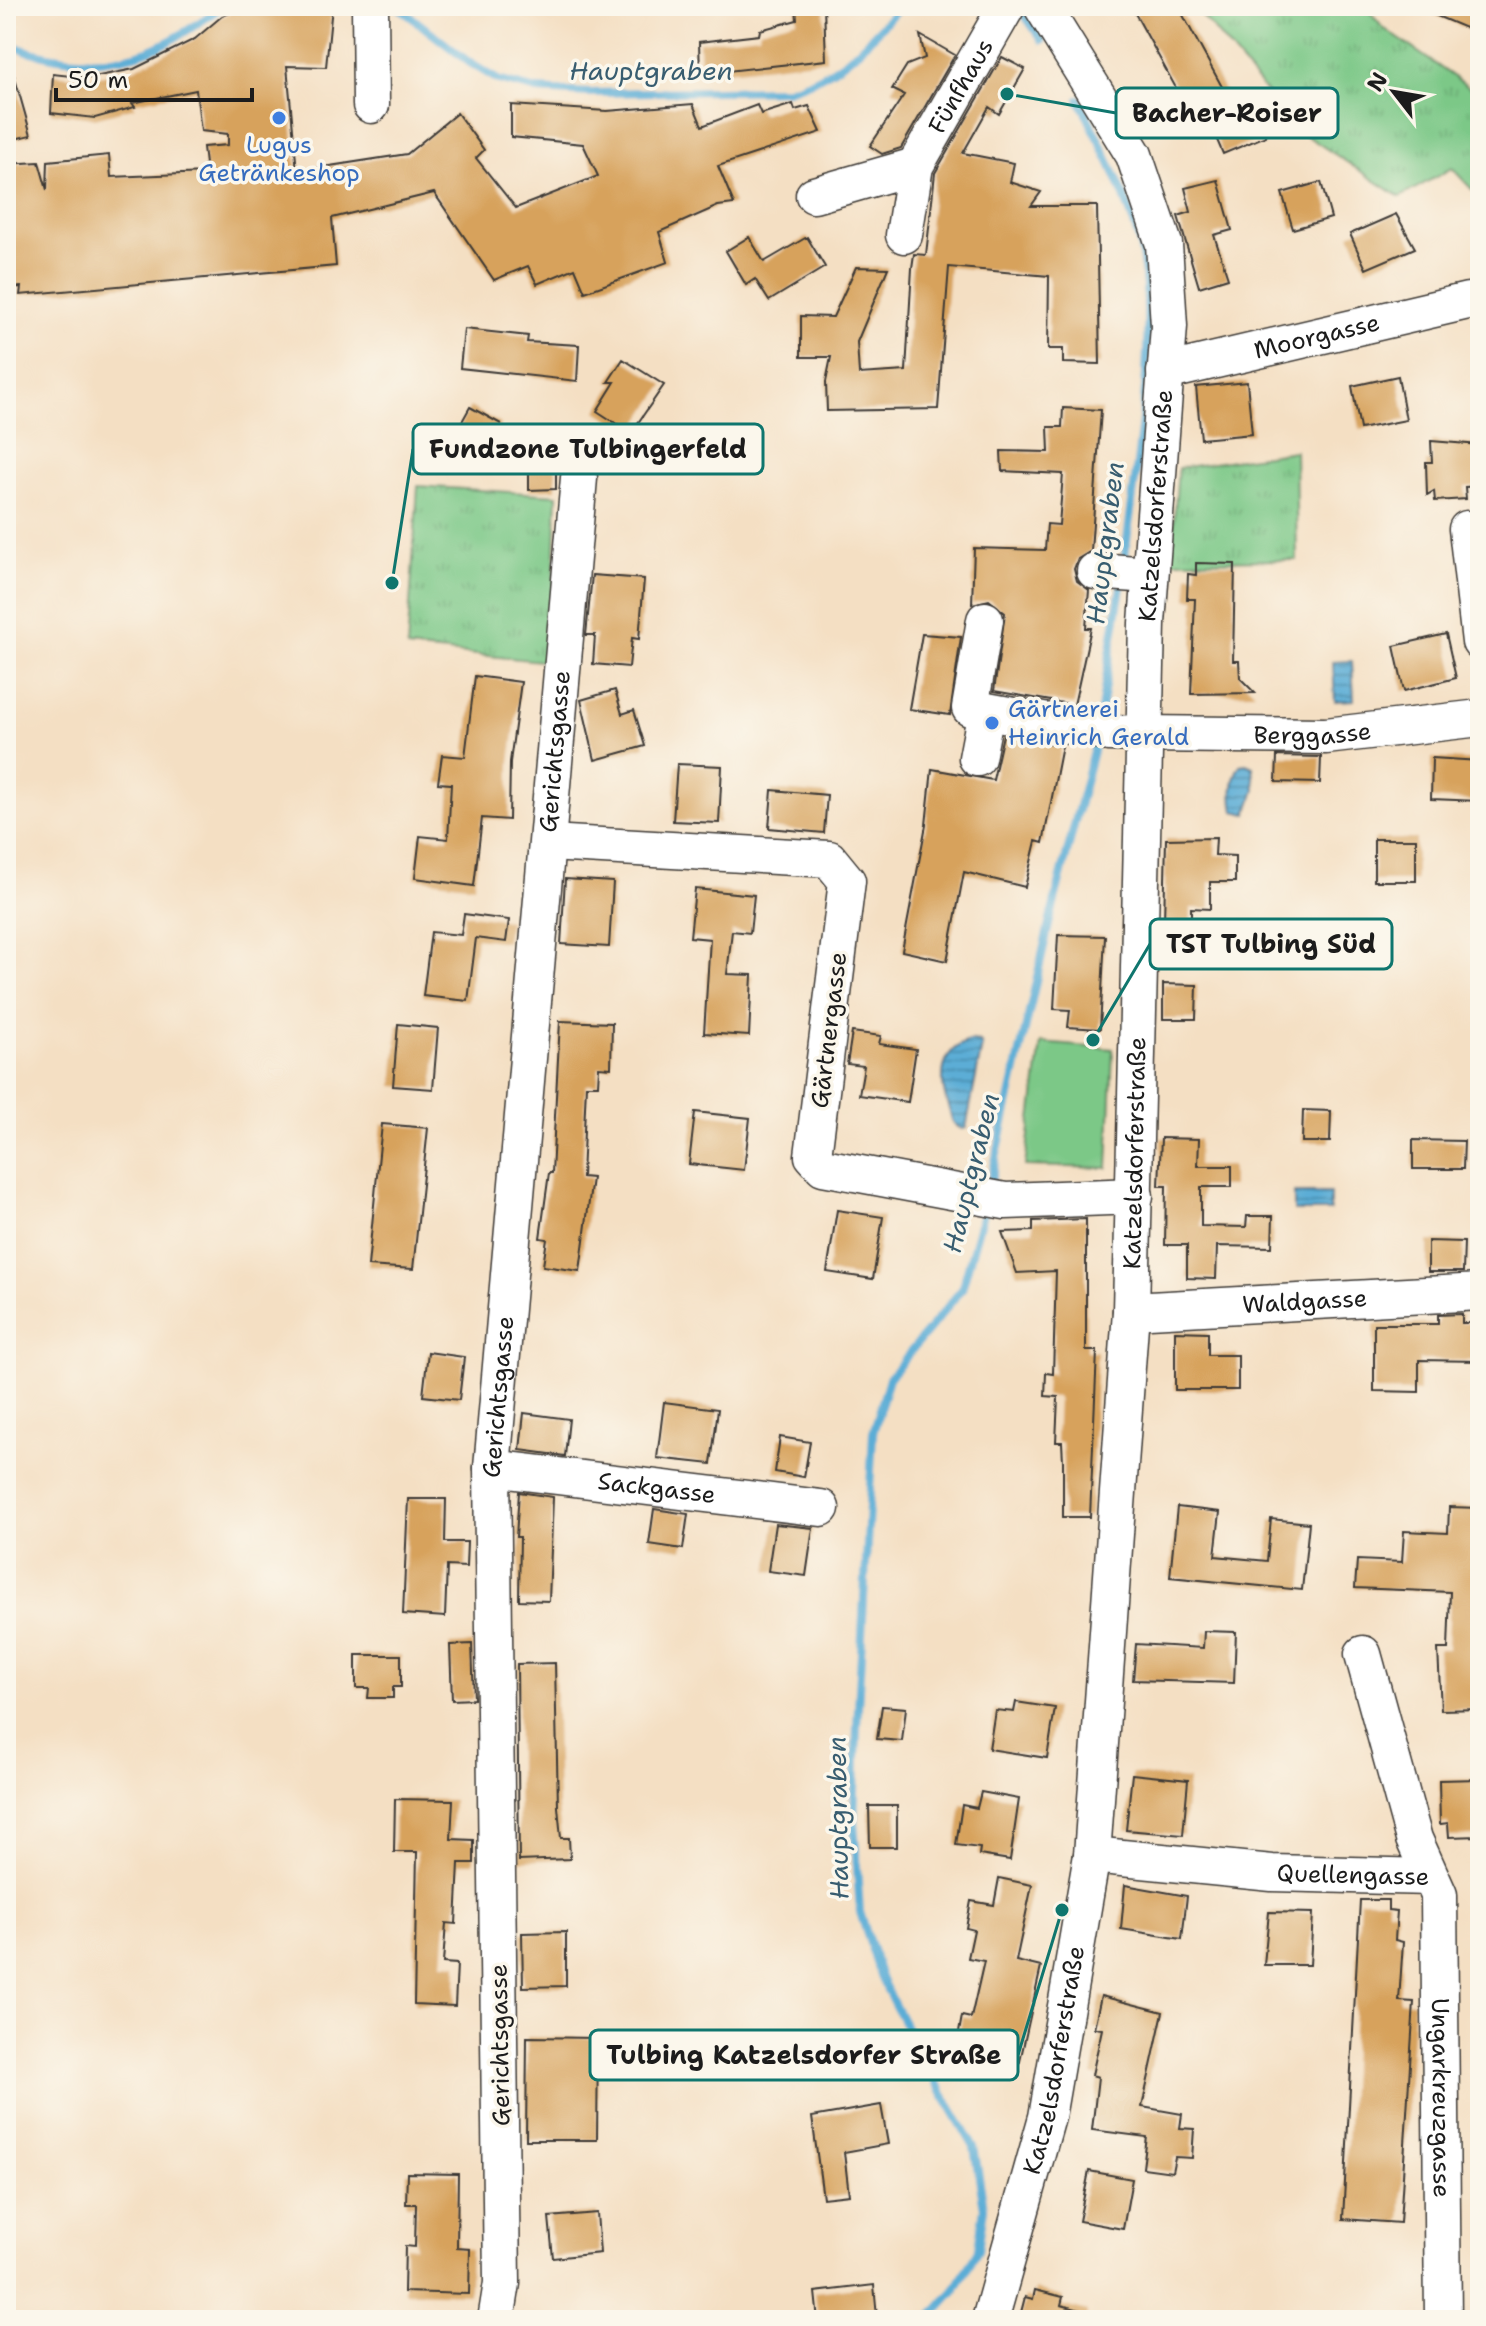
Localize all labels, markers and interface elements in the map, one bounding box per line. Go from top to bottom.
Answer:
street label: Fünfhaus [921,33,1001,139]
scale bar [56,52,252,102]
north arrow [1354,52,1434,132]
water label: Hauptgraben [569,53,733,88]
text: 50 m [68,64,128,96]
text: N [1360,67,1394,97]
callout: Bacher-Roiser [1116,88,1338,138]
text: Bacher-Roiser [1132,95,1322,130]
marker: Lugus Getränkeshop [270,109,288,127]
place label: Lugus Getränkeshop [198,129,360,189]
street label: Moorgasse [1251,306,1383,367]
street label: Katzelsdorferstraße [1131,388,1180,623]
callout: Fundzone Tulbingerfeld [413,424,763,474]
text: Fundzone Tulbingerfeld [429,431,747,466]
water label: Hauptgraben [1077,460,1132,626]
street label: Gerichtsgasse [532,669,578,834]
place label: Gärtnerei Heinrich Gerald [1008,693,1189,753]
marker: Gärtnerei Heinrich Gerald [983,714,1001,732]
street label: Berggasse [1253,715,1373,753]
callout: TST Tulbing Süd [1150,919,1392,969]
text: TST Tulbing Süd [1166,926,1376,961]
street label: Gärtnergasse [804,950,854,1110]
street label: Katzelsdorferstraße [1116,1036,1153,1270]
water label: Hauptgraben [934,1089,1007,1256]
street label: Waldgasse [1242,1282,1368,1321]
street label: Gerichtsgasse [476,1315,521,1478]
street label: Sackgasse [596,1465,718,1511]
water label: Hauptgraben [819,1736,856,1900]
street label: Quellengasse [1276,1857,1430,1893]
street label: Katzelsdorferstraße [1016,1943,1092,2178]
street label: Gerichtsgasse [483,1964,517,2126]
street label: Ungarkreuzgasse [1424,1998,1458,2198]
callout: Tulbing Katzelsdorfer Straße [590,2030,1018,2080]
text: Tulbing Katzelsdorfer Straße [606,2037,1002,2072]

